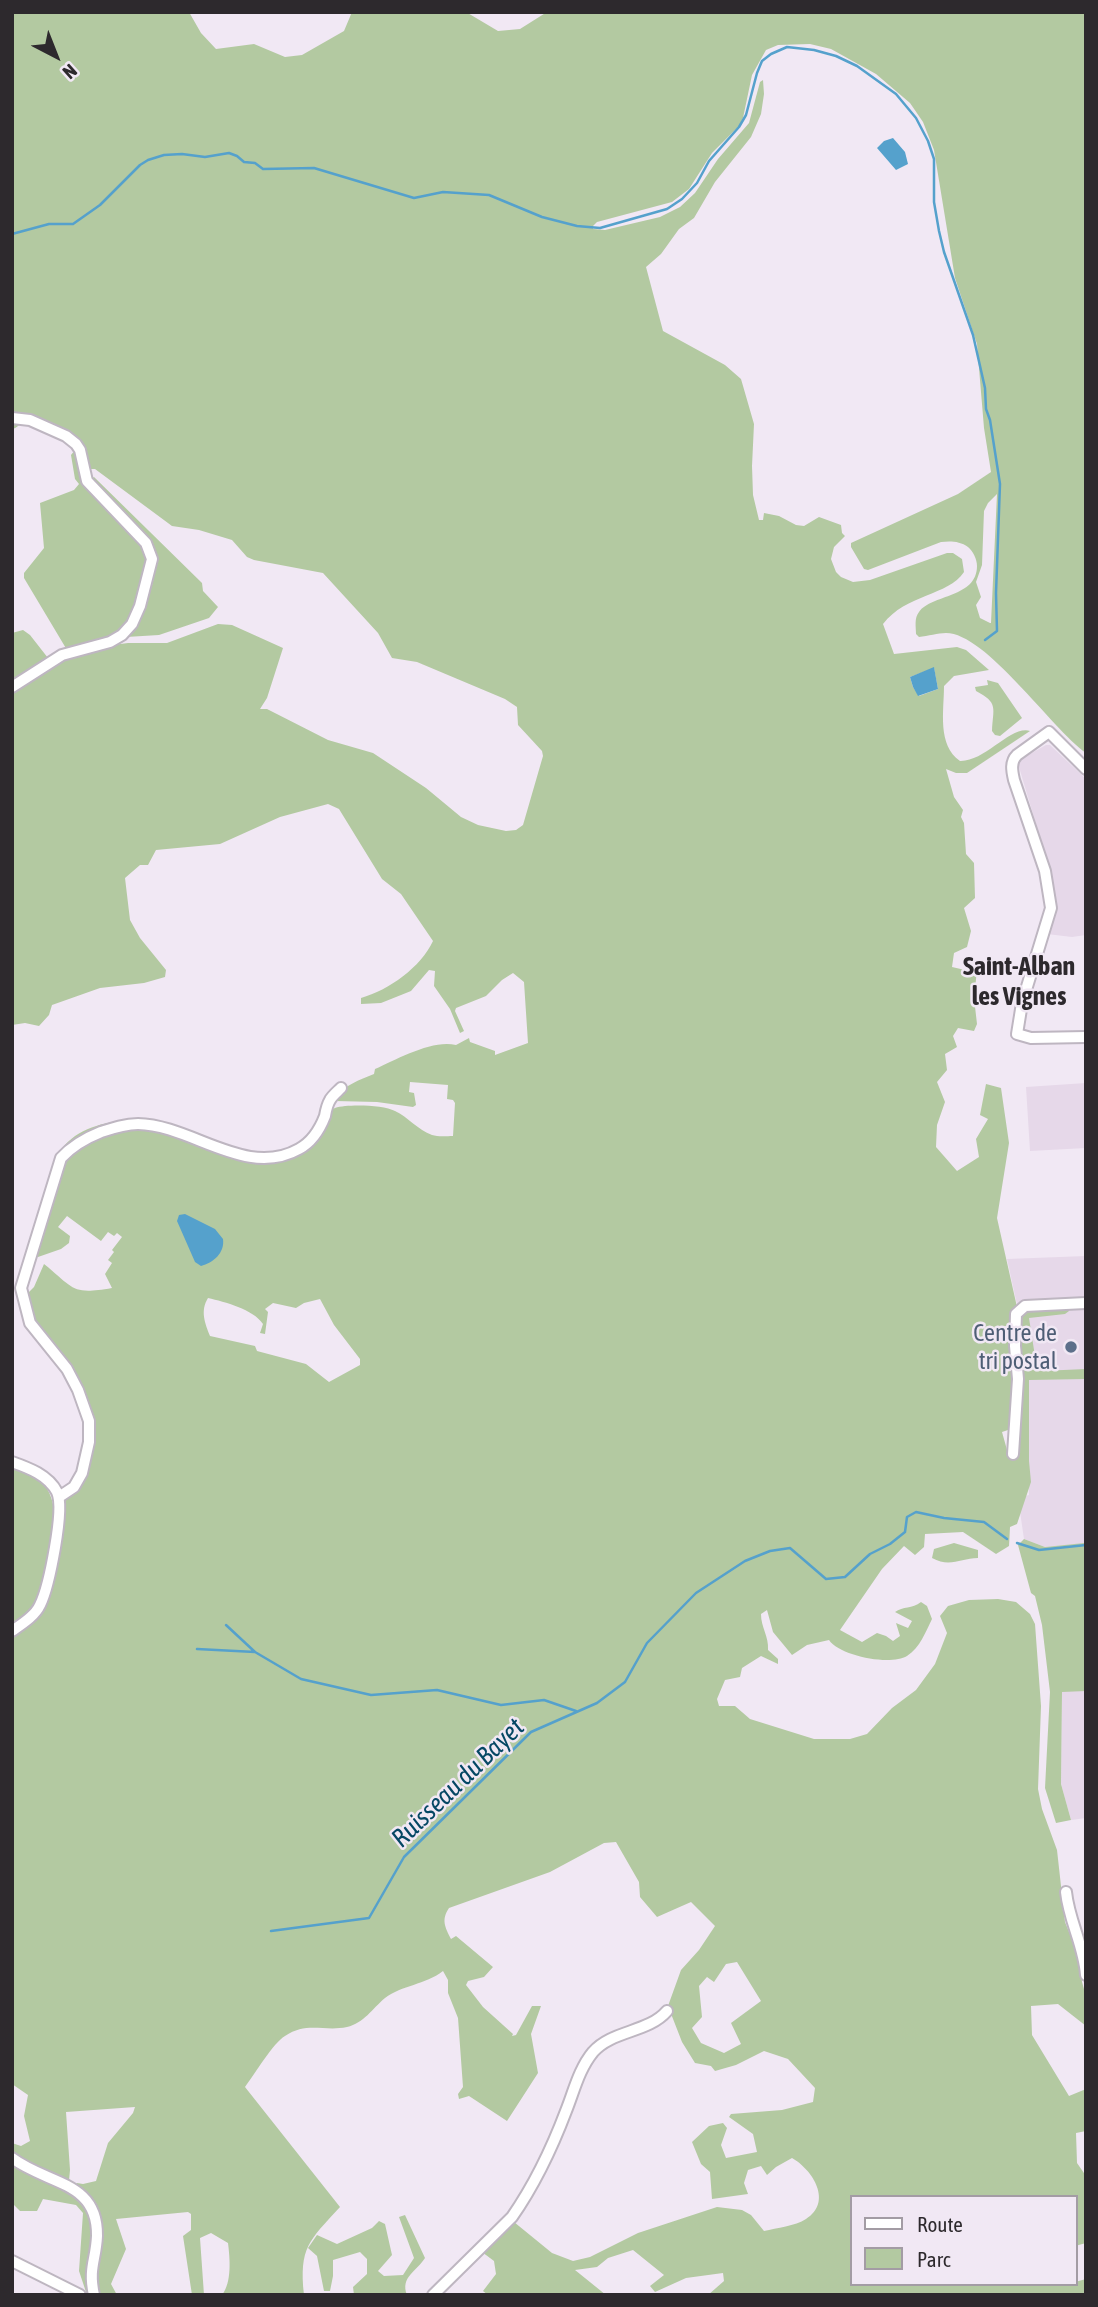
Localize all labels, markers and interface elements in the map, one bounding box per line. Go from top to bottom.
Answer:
north arrow [21,21,91,91]
text: N [59,60,82,84]
district label: Saint-Alban les Vignes [963,951,1075,1012]
place label: Centre de tri postal [973,1319,1057,1375]
marker: Centre de tri postal [1063,1339,1079,1355]
water label: Ruisseau du Bayet [385,1712,531,1854]
legend [850,2195,1077,2286]
text: Route [917,2212,963,2236]
text: Parc [917,2247,951,2271]

